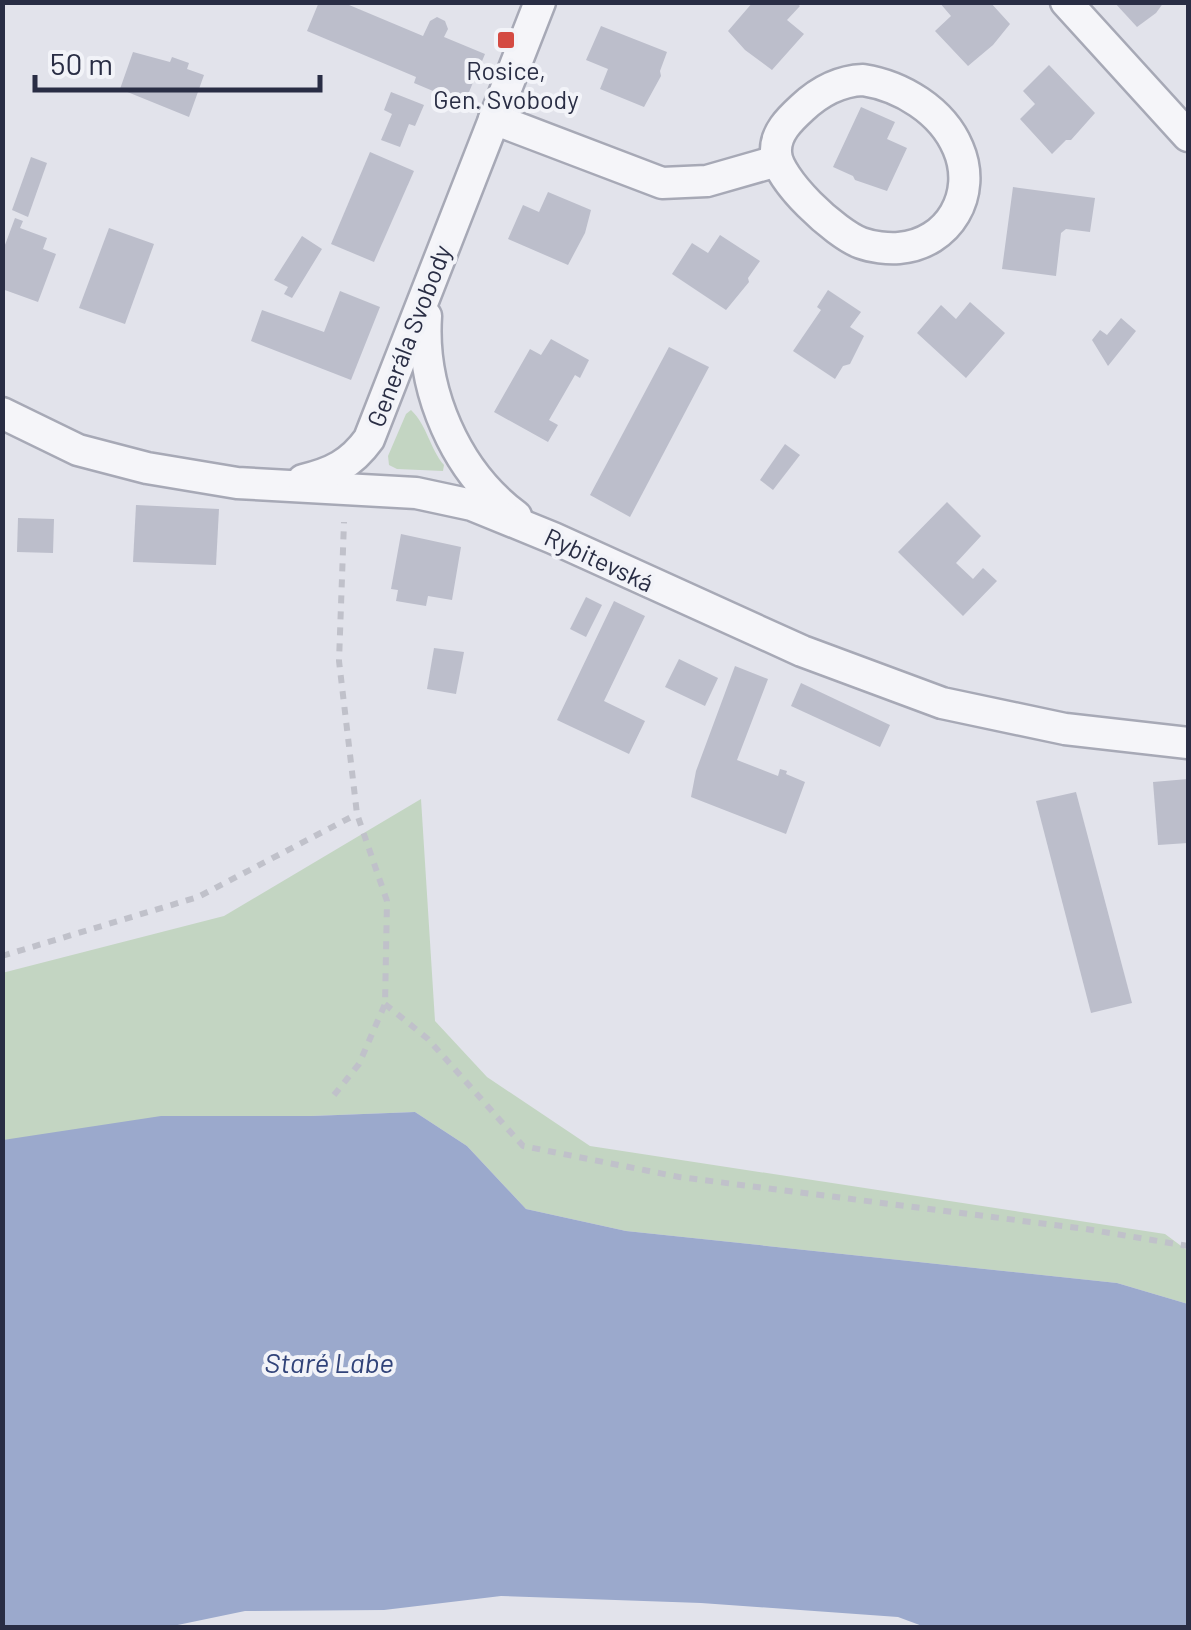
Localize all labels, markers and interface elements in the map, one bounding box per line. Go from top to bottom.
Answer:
marker: Rosice, Gen. Svobody [495,29,517,51]
scale bar [35,30,320,92]
text: 50 m [50,45,113,81]
place label: Rosice, Gen. Svobody [433,55,579,114]
street label: Generála Svobody [360,240,457,431]
street label: Rybitevská [540,521,659,597]
water label: Staré Labe [264,1345,394,1379]

